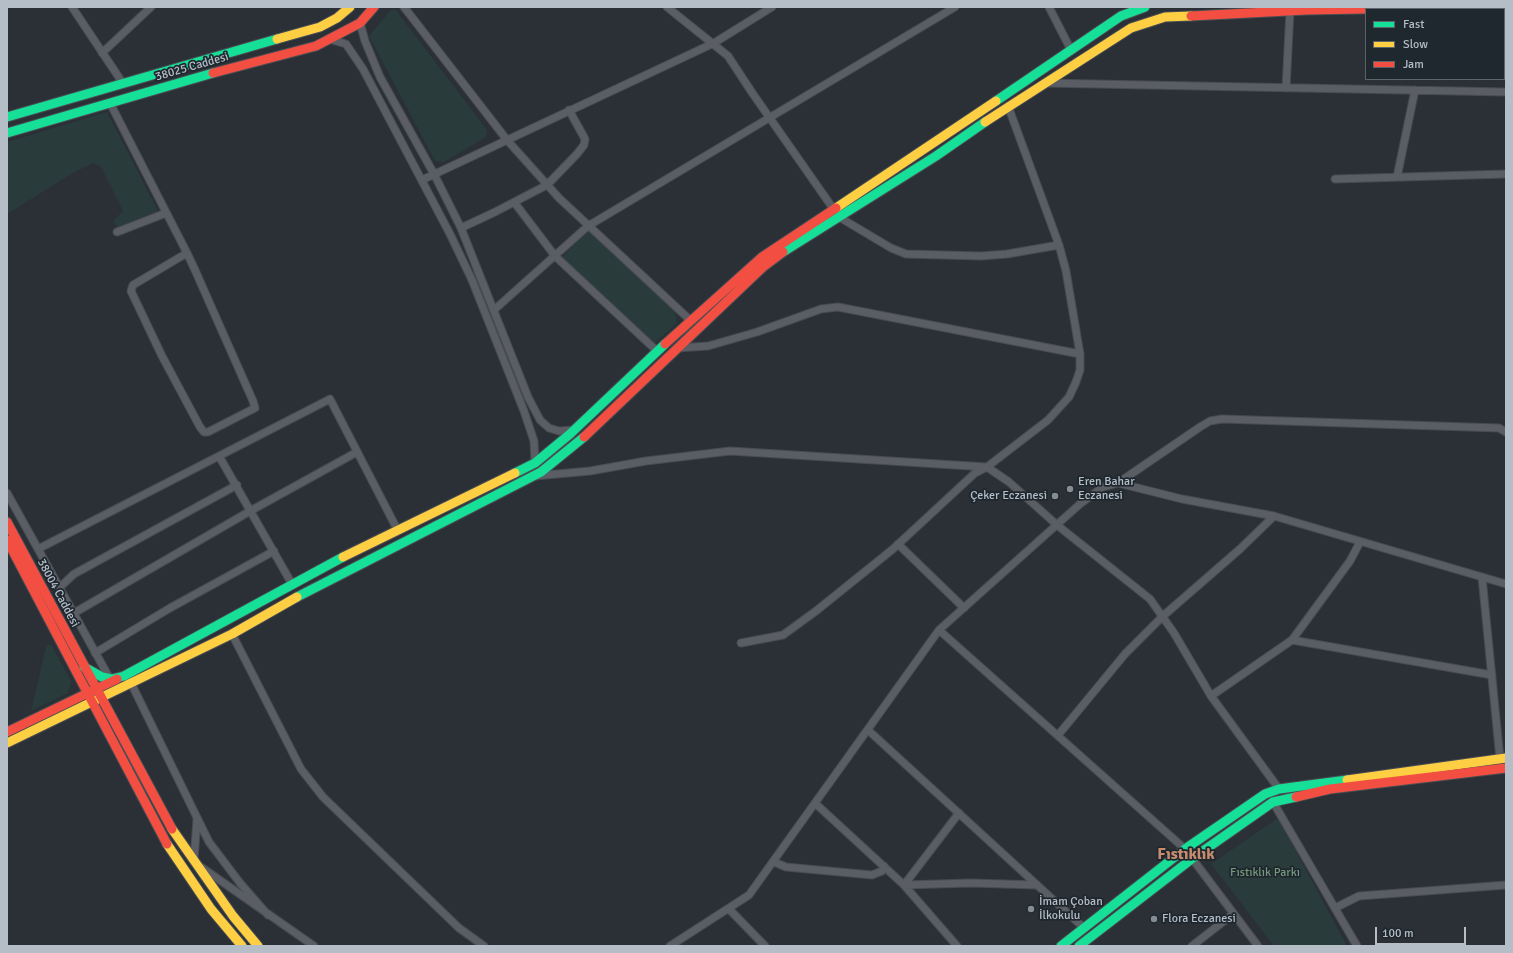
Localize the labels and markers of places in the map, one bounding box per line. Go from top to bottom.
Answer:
place label: Eren Bahar Eczanesi [1078,475,1135,503]
marker: Eren Bahar Eczanesi [1065,484,1075,494]
place label: Çeker Eczanesi [970,489,1047,503]
marker: Çeker Eczanesi [1050,491,1060,501]
place label: İmam Çoban İlkokulu [1039,895,1103,923]
marker: İmam Çoban İlkokulu [1026,904,1036,914]
place label: Flora Eczanesi [1162,912,1236,926]
marker: Flora Eczanesi [1149,914,1159,924]

